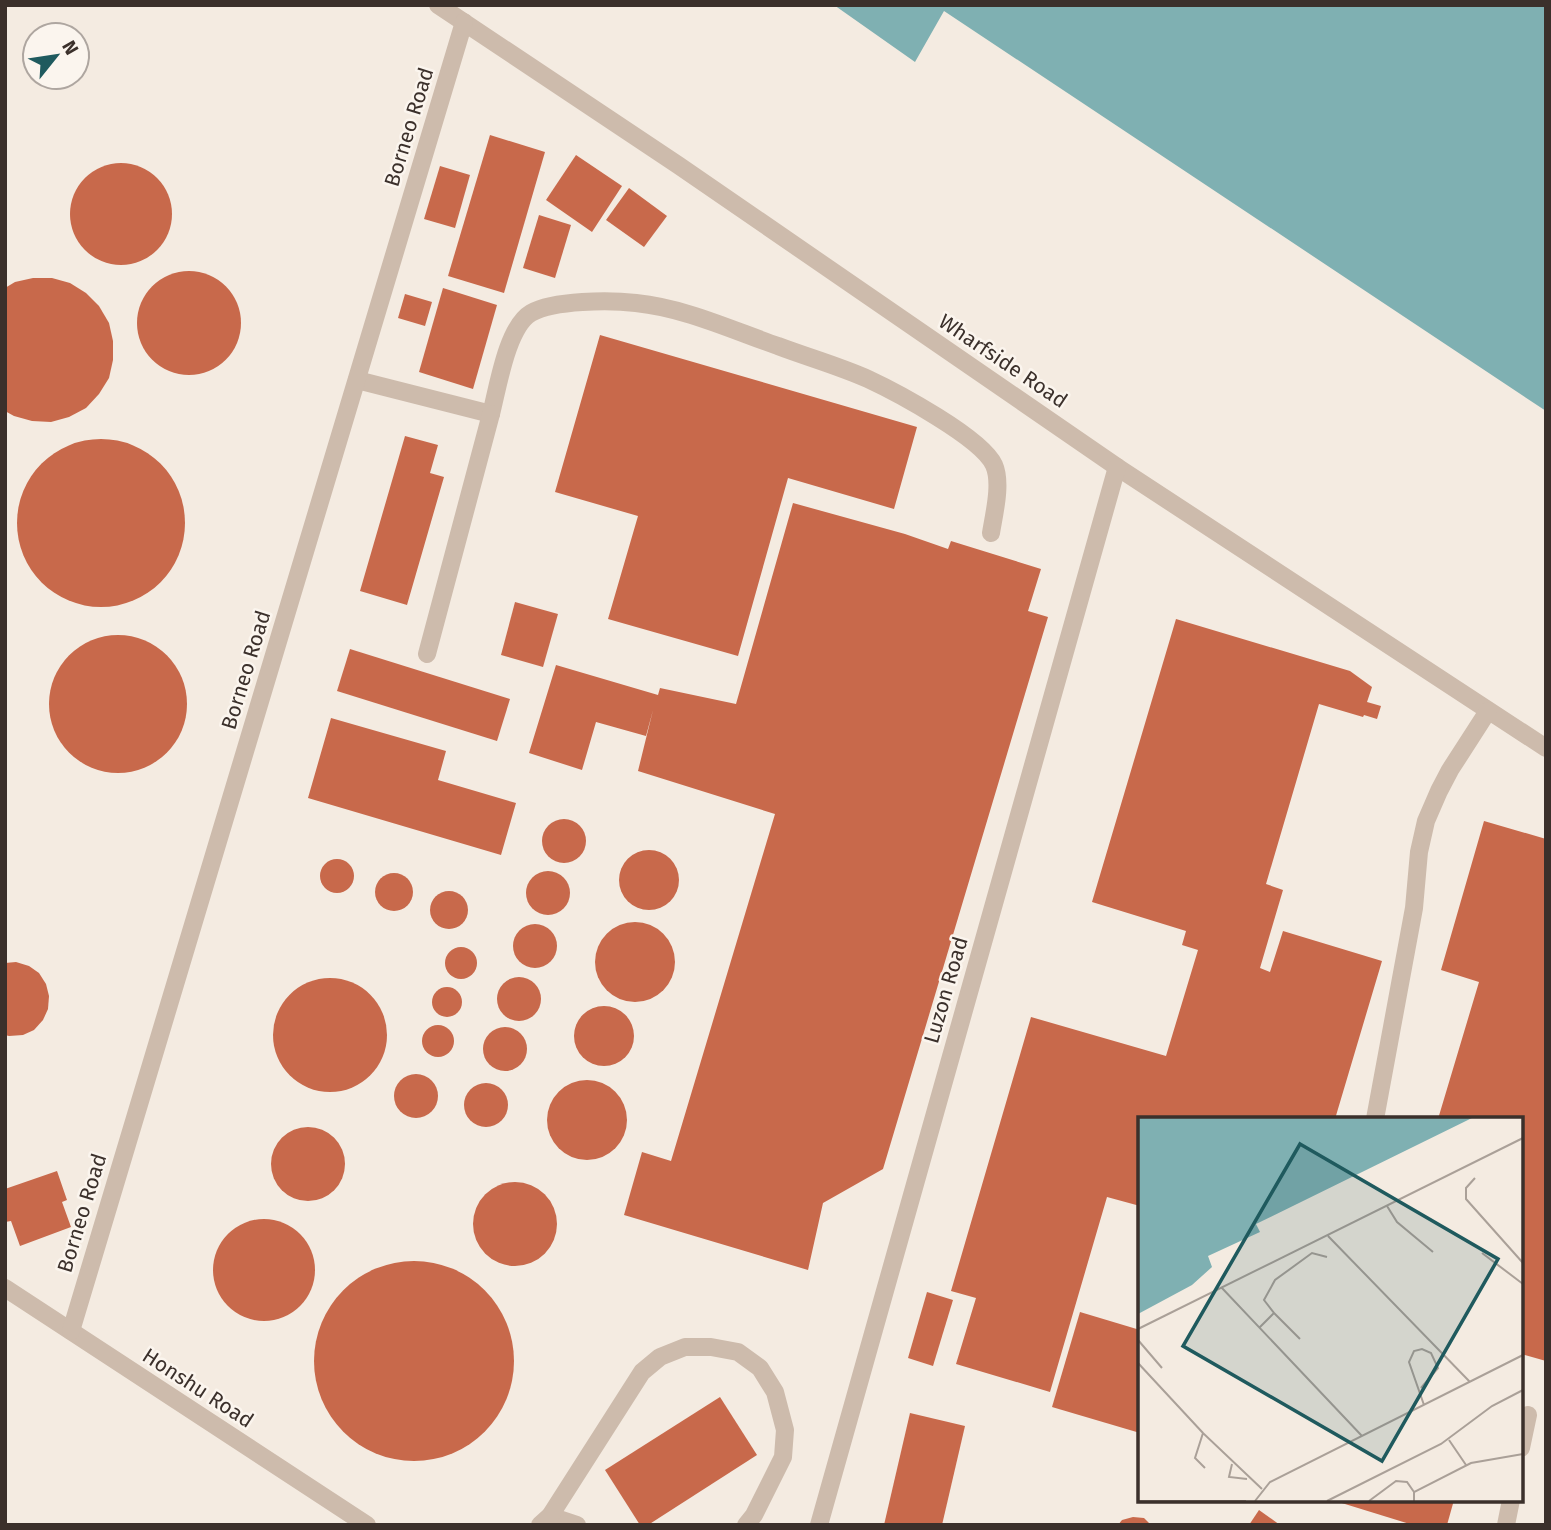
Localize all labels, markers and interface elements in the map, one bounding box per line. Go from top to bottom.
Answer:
north arrow [21,21,91,91]
text: N [57,37,83,59]
street label: Borneo Road [379,64,439,190]
street label: Wharfside Road [934,308,1072,414]
street label: Borneo Road [216,607,276,733]
street label: Luzon Road [918,934,974,1046]
inset map [1138,1117,1523,1502]
street label: Borneo Road [52,1150,112,1276]
street label: Honshu Road [138,1342,258,1434]

